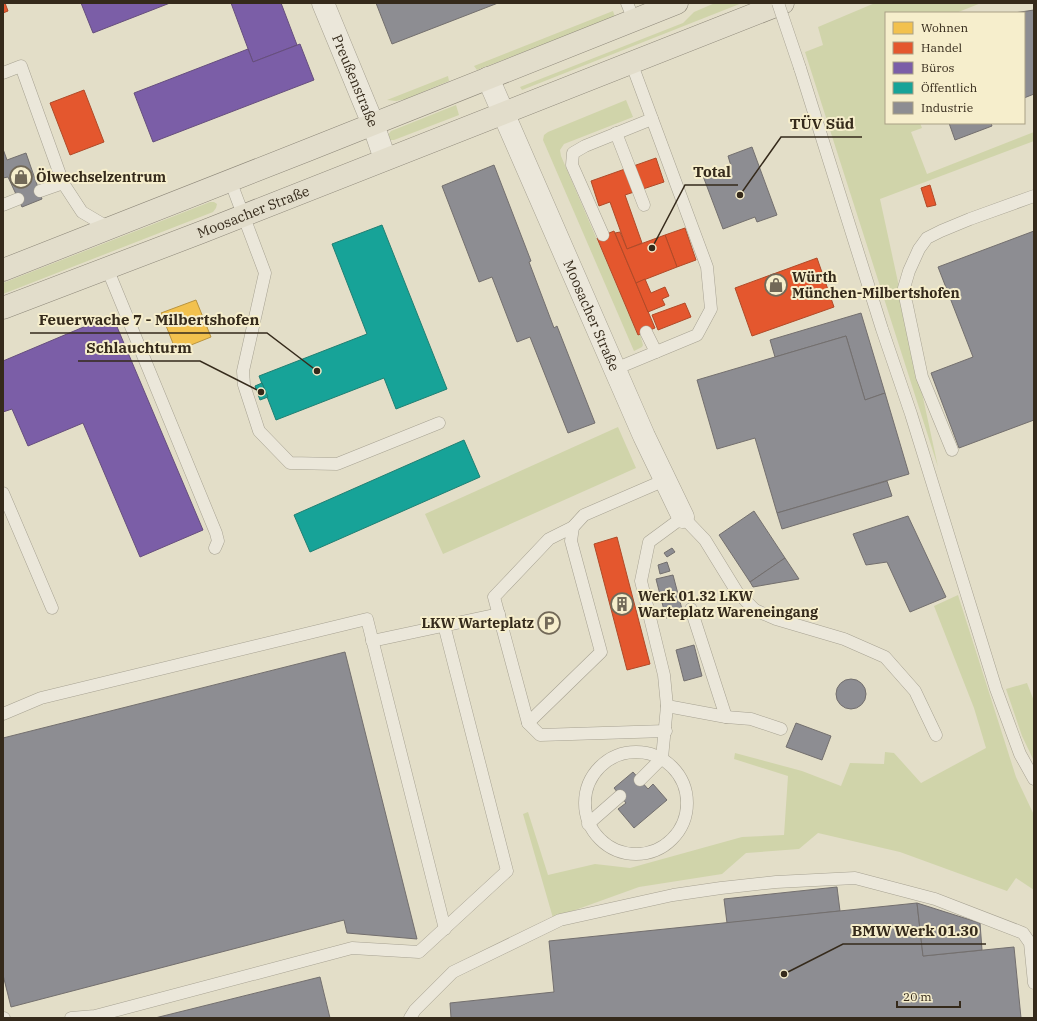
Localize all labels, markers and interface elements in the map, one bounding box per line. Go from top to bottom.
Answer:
legend [885,12,1025,124]
text: Wohnen [921,20,968,35]
street label: Preußenstraße [328,32,382,130]
text: Handel [921,40,962,55]
text: Büros [921,60,954,75]
text: Öffentlich [921,80,978,95]
text: Industrie [921,100,973,115]
callout: TÜV Süd [781,110,862,137]
text: TÜV Süd [790,114,855,133]
callout: Total [685,158,738,185]
text: Total [693,162,731,181]
shop icon: Ölwechselzentrum [8,164,34,190]
place label: Ölwechselzentrum [36,168,167,186]
street label: Moosacher Straße [194,182,312,242]
street label: Moosacher Straße [559,257,624,374]
place label: Würth München-Milbertshofen [792,268,960,302]
shop icon: Würth München-Milbertshofen [763,272,789,298]
callout: Feuerwache 7 - Milbertshofen [30,306,267,333]
text: Feuerwache 7 - Milbertshofen [39,310,259,329]
callout: Schlauchturm [78,334,200,361]
text: Schlauchturm [86,338,192,357]
place label: Werk 01.32 LKW Warteplatz Wareneingang [638,587,819,621]
building icon: Werk 01.32 LKW Warteplatz Wareneingang [609,591,635,617]
parking icon: LKW Warteplatz [536,610,562,636]
place label: LKW Warteplatz [421,614,534,632]
callout: BMW Werk 01.30 [843,917,986,944]
text: BMW Werk 01.30 [852,921,978,940]
scale bar [897,983,960,1009]
text: 20 m [903,989,932,1004]

